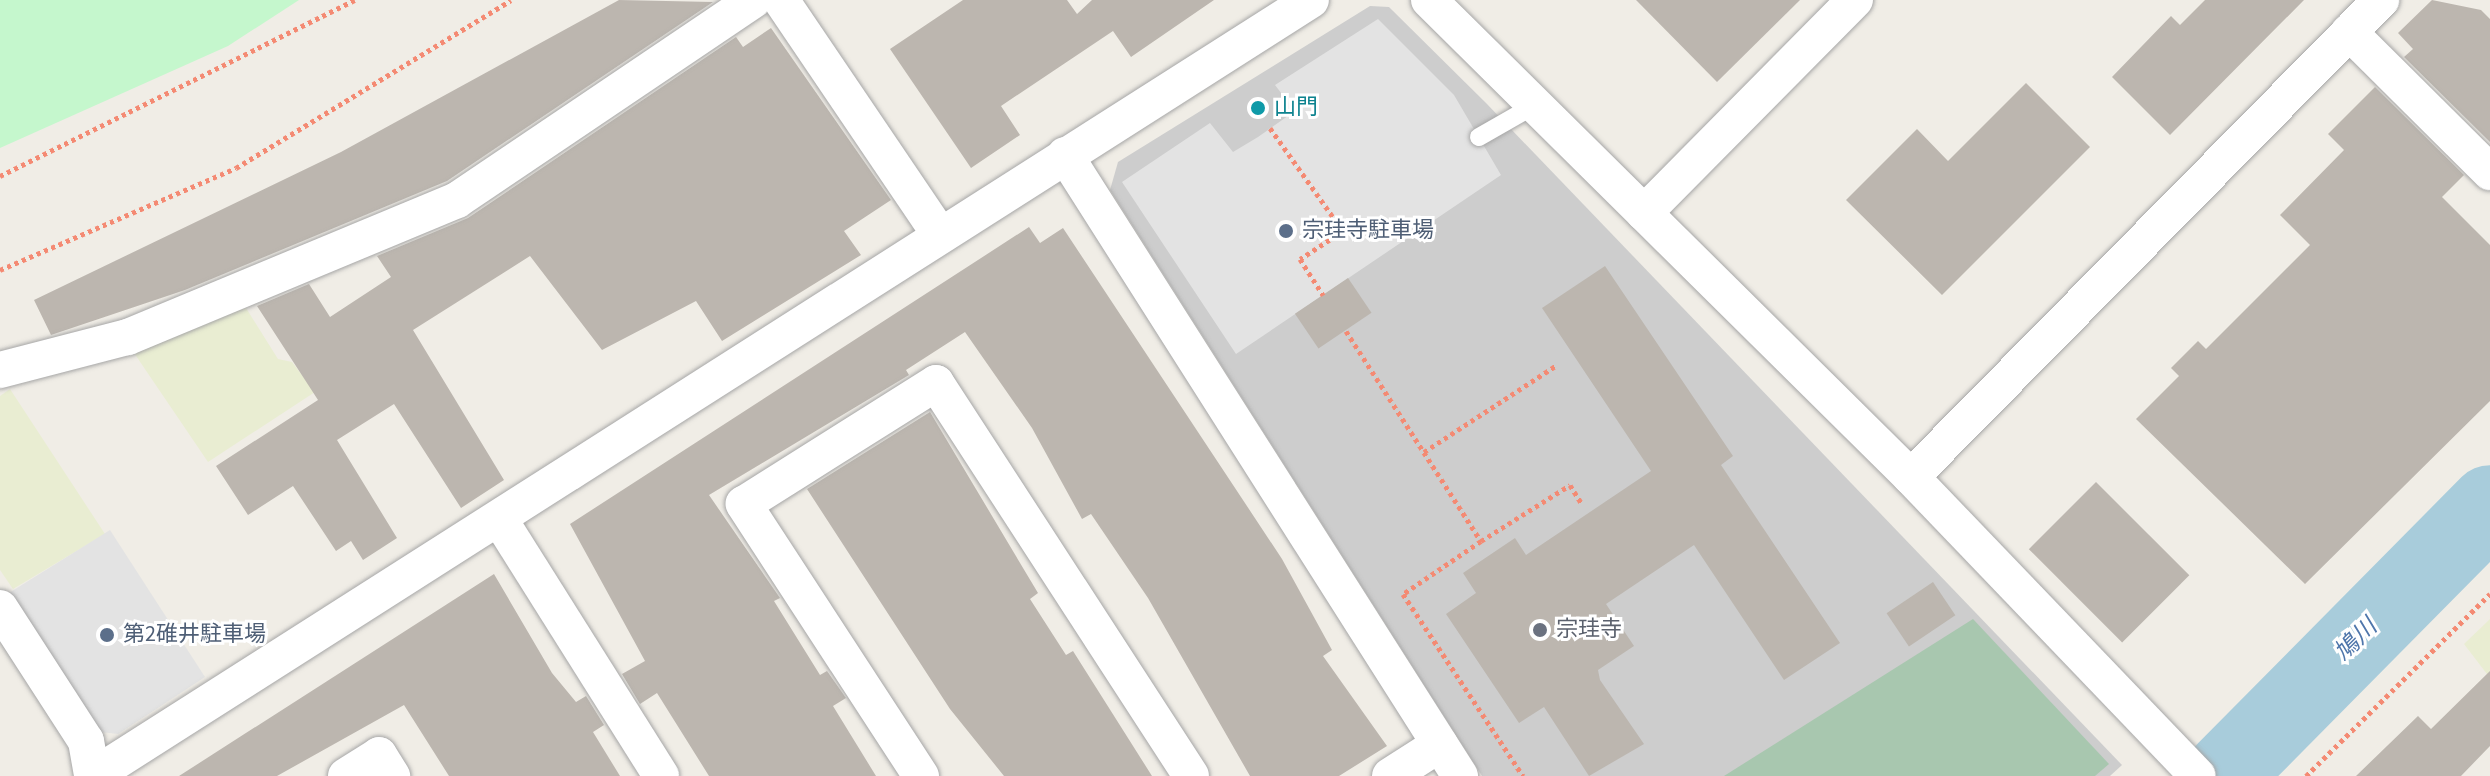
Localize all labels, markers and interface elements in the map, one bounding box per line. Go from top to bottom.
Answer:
place label: 山門 [1274,95,1318,121]
marker: 山門 [1249,99,1267,117]
place label: 宗珪寺駐車場 [1302,218,1434,244]
marker: 宗珪寺駐車場 [1277,222,1295,240]
water label: 鳩川 [2329,613,2383,667]
place label: 宗珪寺 [1556,617,1622,643]
marker: 宗珪寺 [1531,621,1549,639]
place label: 第2碓井駐車場 [123,622,266,648]
marker: 第2碓井駐車場 [98,626,116,644]

